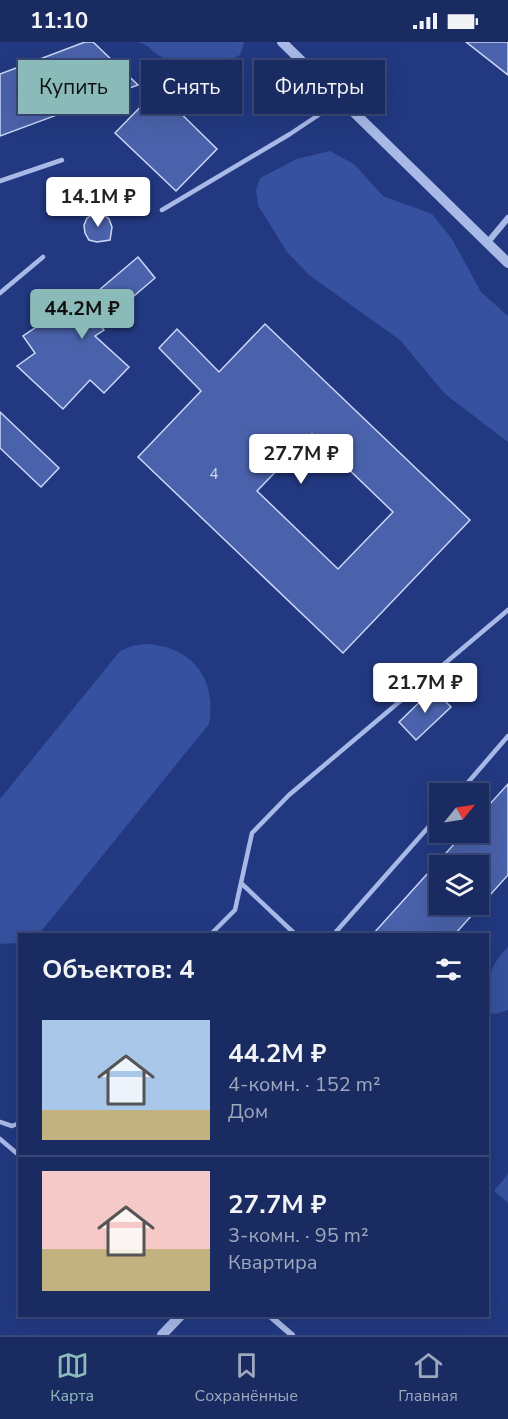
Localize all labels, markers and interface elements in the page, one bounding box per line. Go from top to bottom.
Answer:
text: 11:10 [30,6,88,36]
chip: Купить [18,60,129,114]
chip: Снять [141,60,242,114]
chip: Фильтры [254,60,385,114]
pin: 14.1M ₽ [43,177,153,228]
text: 14.1M ₽ [60,183,136,210]
pin: 44.2M ₽ [27,289,137,340]
text: 44.2M ₽ [44,295,120,322]
pin: 27.7M ₽ [246,434,356,485]
text: 27.7M ₽ [263,440,339,467]
house number: 4 [209,464,219,484]
pin: 21.7M ₽ [370,663,480,714]
text: 21.7M ₽ [387,669,463,696]
north arrow [429,783,489,843]
map controls [429,783,489,915]
button: layers [429,855,489,915]
text: Объектов: 4 [42,952,195,987]
icon: filters [432,953,465,986]
text: 44.2M ₽ [228,1036,326,1071]
icon: home [90,1044,162,1116]
text: 4-комн. · 152 m² [228,1071,381,1098]
text: Дом [228,1098,268,1125]
text: 27.7M ₽ [228,1187,326,1222]
icon: home [90,1195,162,1267]
text: 3-комн. · 95 m² [228,1222,369,1249]
text: Квартира [228,1249,318,1276]
tab: Карта [50,1349,94,1407]
tab: Сохранённые [195,1349,298,1407]
tab: Главная [398,1349,458,1407]

